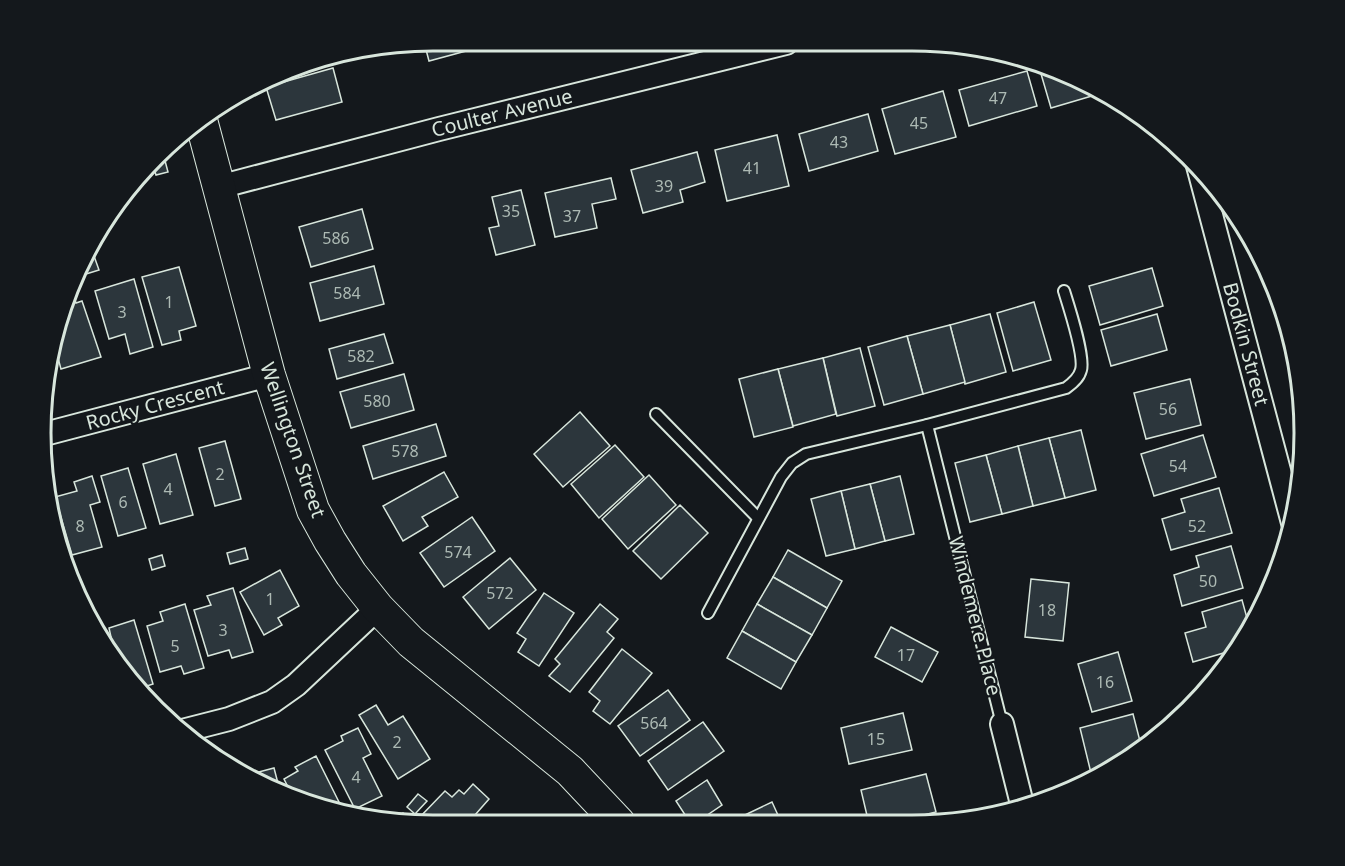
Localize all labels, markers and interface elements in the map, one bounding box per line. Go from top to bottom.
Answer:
street label: Coulter Avenue [429,82,575,143]
house number: 47 [989,87,1007,109]
house number: 45 [910,112,928,134]
house number: 43 [830,131,848,153]
house number: 41 [743,157,761,179]
house number: 39 [655,175,673,197]
house number: 35 [502,200,520,222]
house number: 37 [563,205,581,227]
house number: 586 [322,227,350,249]
street label: Bodkin Street [1217,279,1276,409]
house number: 584 [333,282,361,304]
house number: 1 [164,291,174,313]
house number: 3 [117,301,127,323]
house number: 582 [347,345,375,367]
street label: Wellington Street [254,359,333,521]
street label: Rocky Crescent [83,373,227,436]
house number: 580 [363,390,391,412]
house number: 56 [1159,398,1177,420]
house number: 578 [391,440,419,462]
house number: 54 [1169,455,1187,477]
house number: 2 [215,463,225,485]
house number: 4 [163,478,173,500]
house number: 6 [118,491,128,513]
house number: 8 [75,515,85,537]
house number: 52 [1188,515,1206,537]
street label: Windemere Place [943,533,1008,698]
house number: 574 [444,541,472,563]
house number: 50 [1199,570,1217,592]
house number: 572 [486,582,514,604]
house number: 1 [265,588,275,610]
house number: 18 [1038,599,1056,621]
house number: 3 [218,619,228,641]
house number: 5 [170,635,180,657]
house number: 17 [897,644,915,666]
house number: 16 [1096,671,1114,693]
house number: 564 [640,712,668,734]
house number: 15 [867,728,885,750]
house number: 2 [392,731,402,753]
house number: 4 [351,766,361,788]

